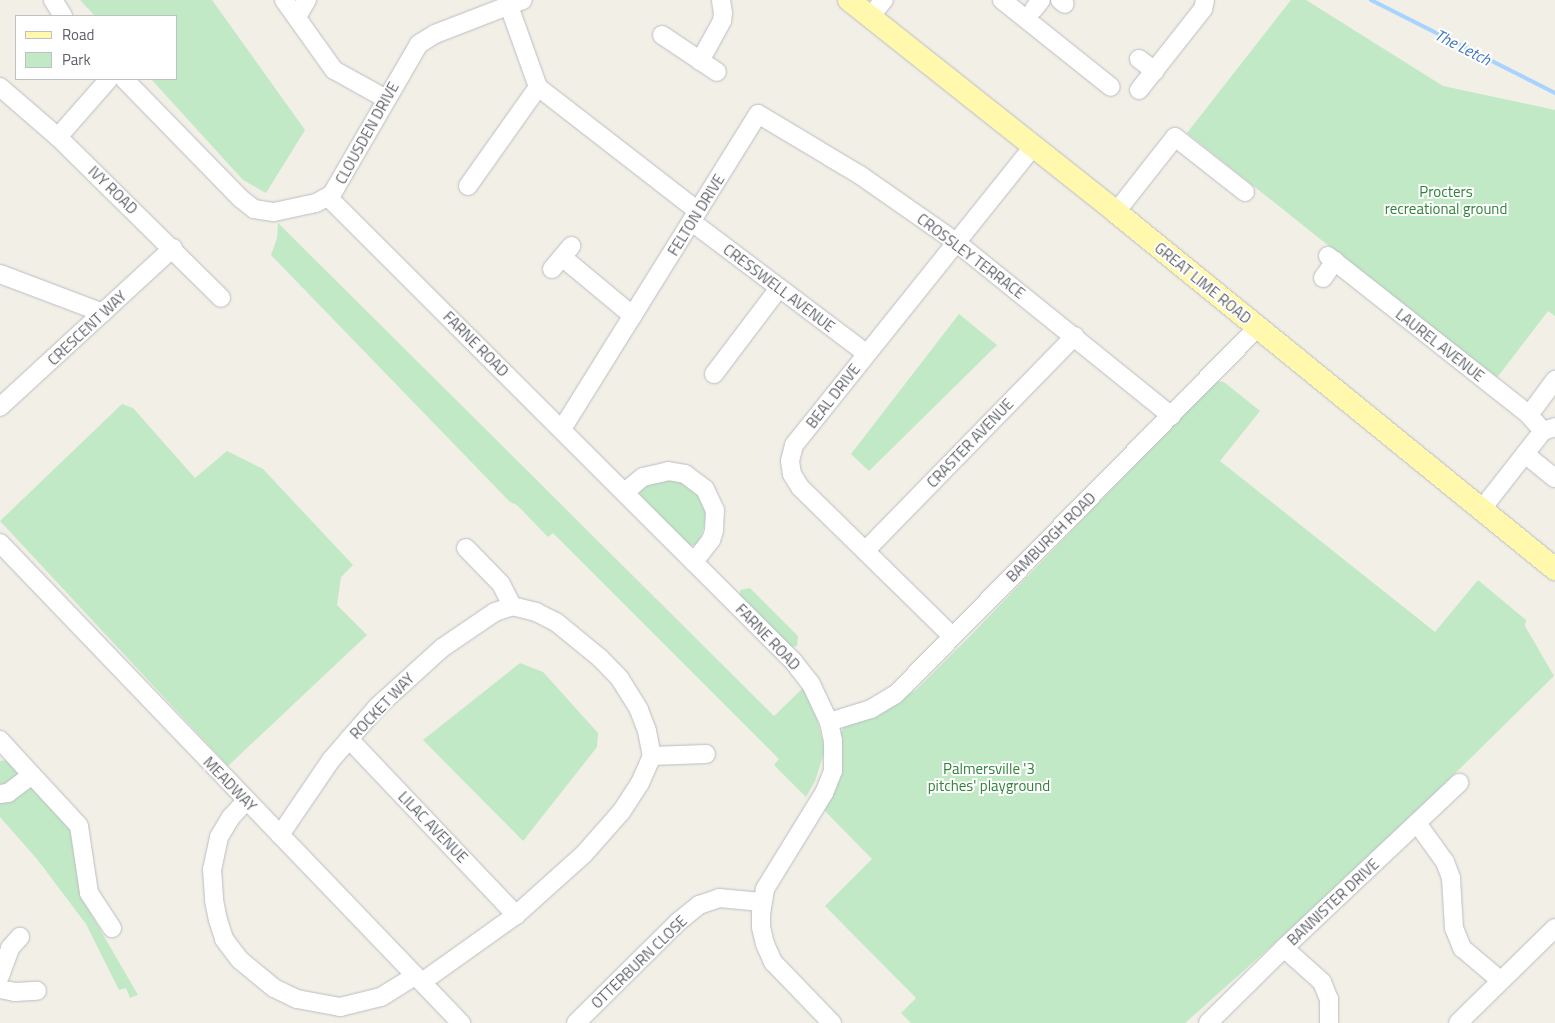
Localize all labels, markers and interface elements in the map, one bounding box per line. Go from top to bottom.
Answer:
legend [15,15,178,80]
text: Road [62,23,94,46]
water label: The Letch [1432,25,1494,69]
text: Park [62,48,91,71]
street label: CLOUSDEN DRIVE [332,79,402,187]
street label: IVY ROAD [85,162,141,218]
street label: FELTON DRIVE [664,171,728,259]
park label: Procters recreational ground [1385,182,1507,217]
street label: CROSSLEY TERRACE [914,210,1028,302]
street label: GREAT LIME ROAD [1151,239,1255,327]
street label: CRESSWELL AVENUE [720,240,838,336]
street label: CRESCENT WAY [44,287,130,369]
street label: LAUREL AVENUE [1392,305,1488,385]
street label: FARNE ROAD [440,308,512,380]
street label: BEAL DRIVE [802,360,864,432]
street label: CRASTER AVENUE [923,395,1017,491]
street label: BAMBURGH ROAD [1003,489,1099,585]
street label: FARNE ROAD [732,600,804,674]
street label: ROCKET WAY [346,669,418,743]
street label: MEADWAY [200,753,260,815]
park label: Palmersville '3 pitches' playground [928,759,1050,794]
street label: LILAC AVENUE [395,788,471,866]
street label: BANNISTER DRIVE [1284,855,1382,949]
street label: OTTERBURN CLOSE [587,912,691,1012]

